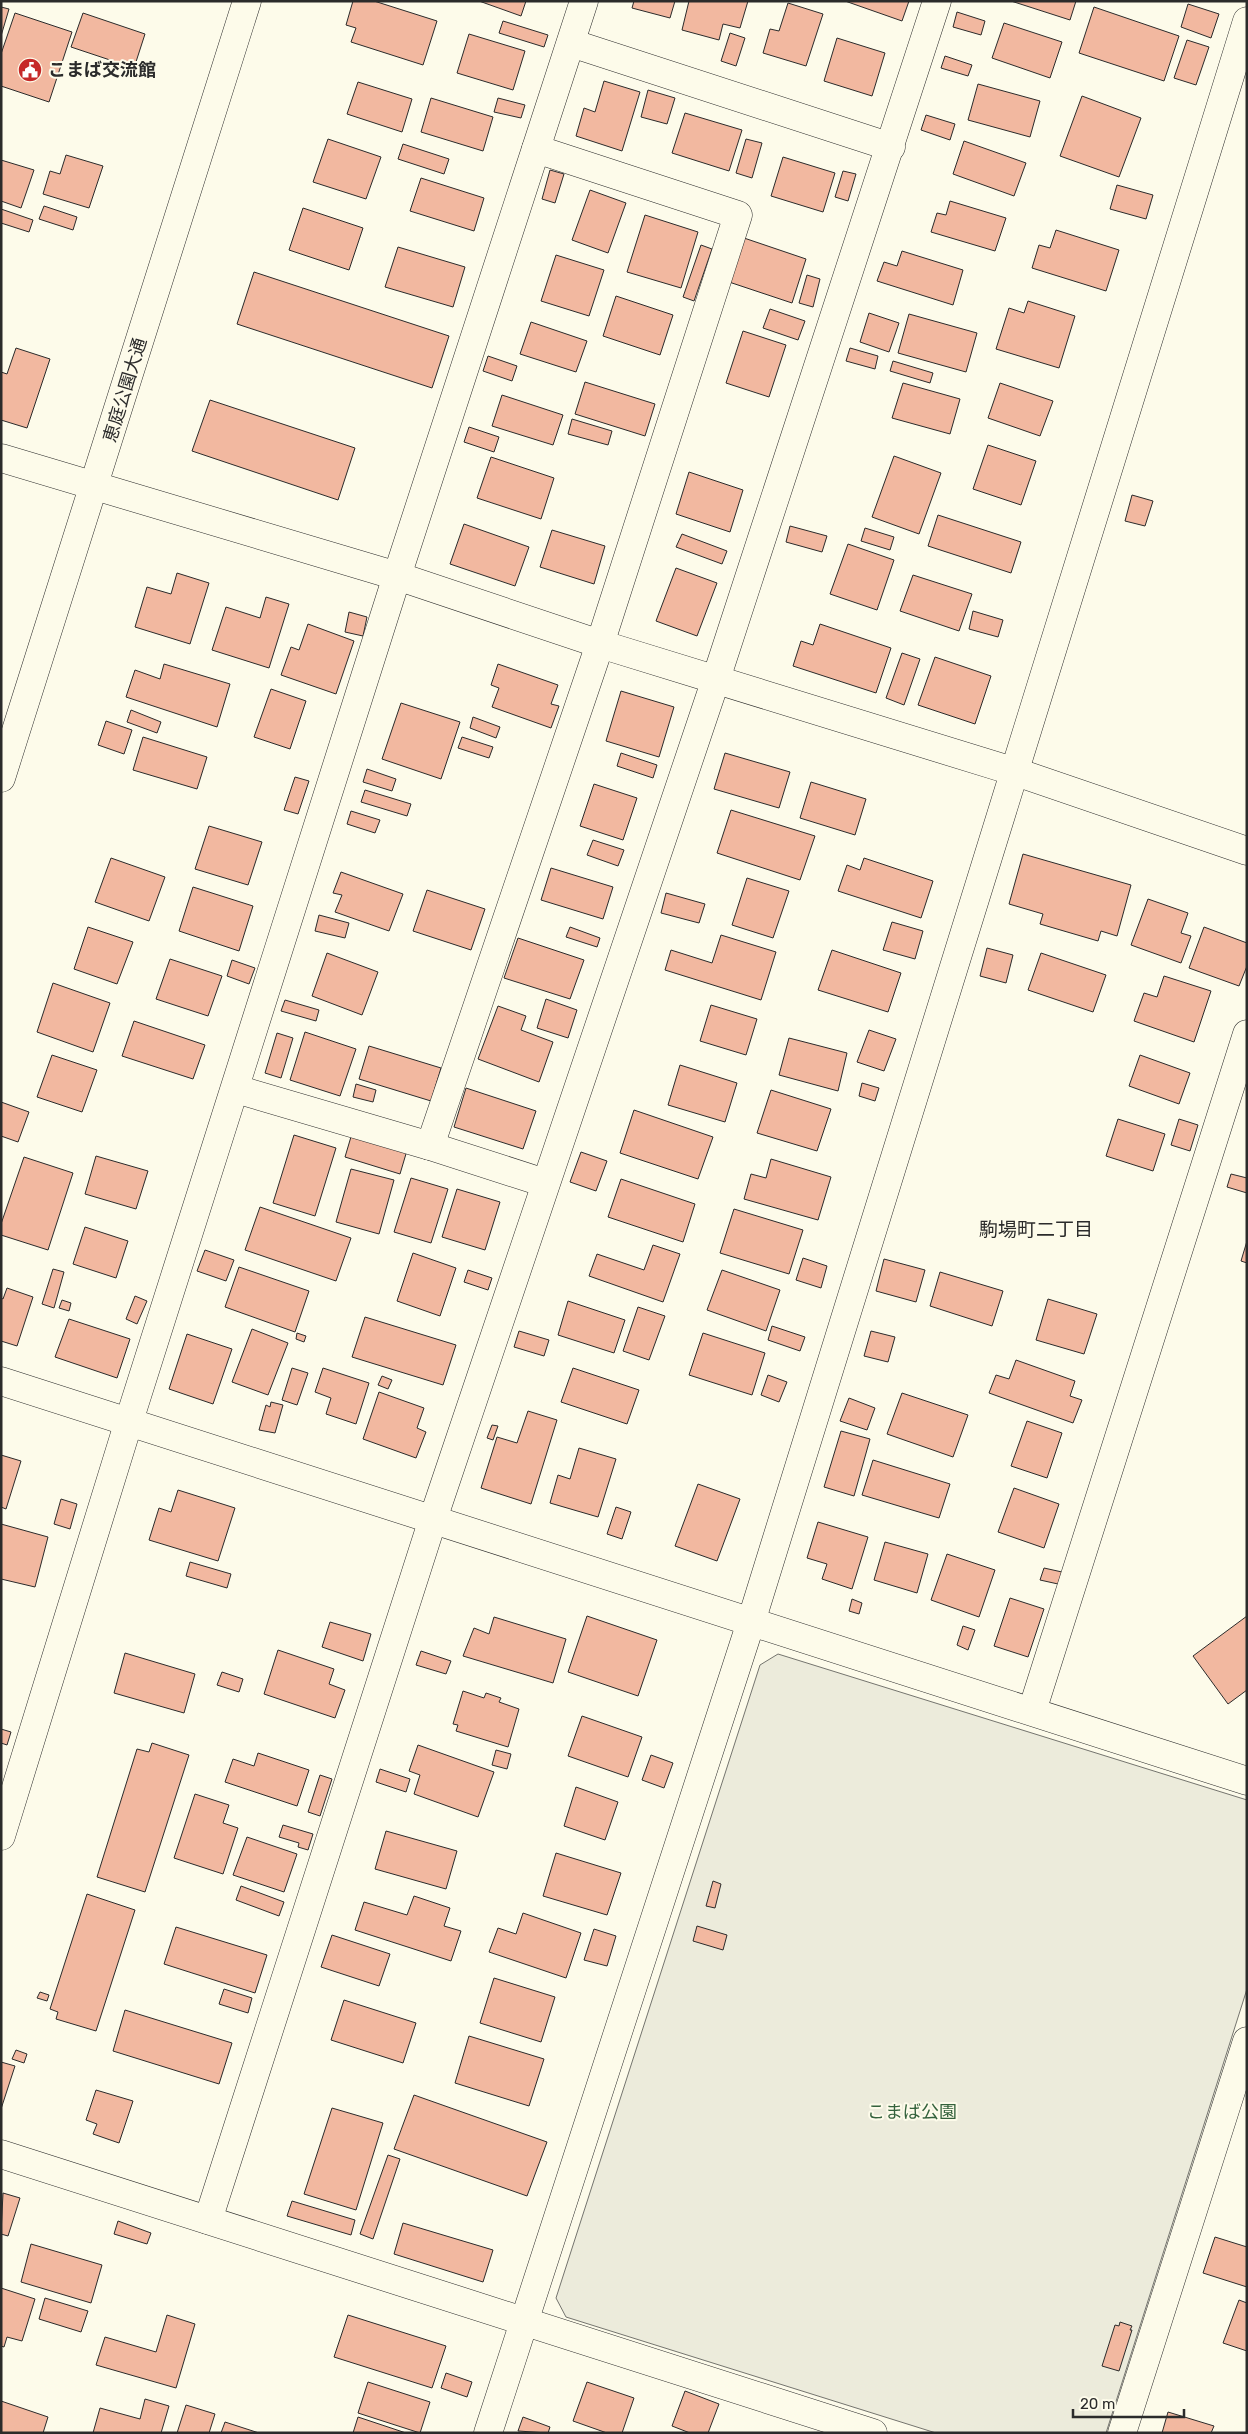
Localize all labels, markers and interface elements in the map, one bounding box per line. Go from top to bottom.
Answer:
public building icon: こまば交流館 [17,57,43,83]
place label: こまば交流館 [48,59,156,81]
street label: 恵庭公園大通 [99,335,151,445]
district label: 駒場町二丁目 [979,1218,1093,1241]
park label: こまば公園 [867,2101,957,2123]
scale bar [1073,2386,1184,2418]
text: 20 m [1080,2395,1115,2413]

